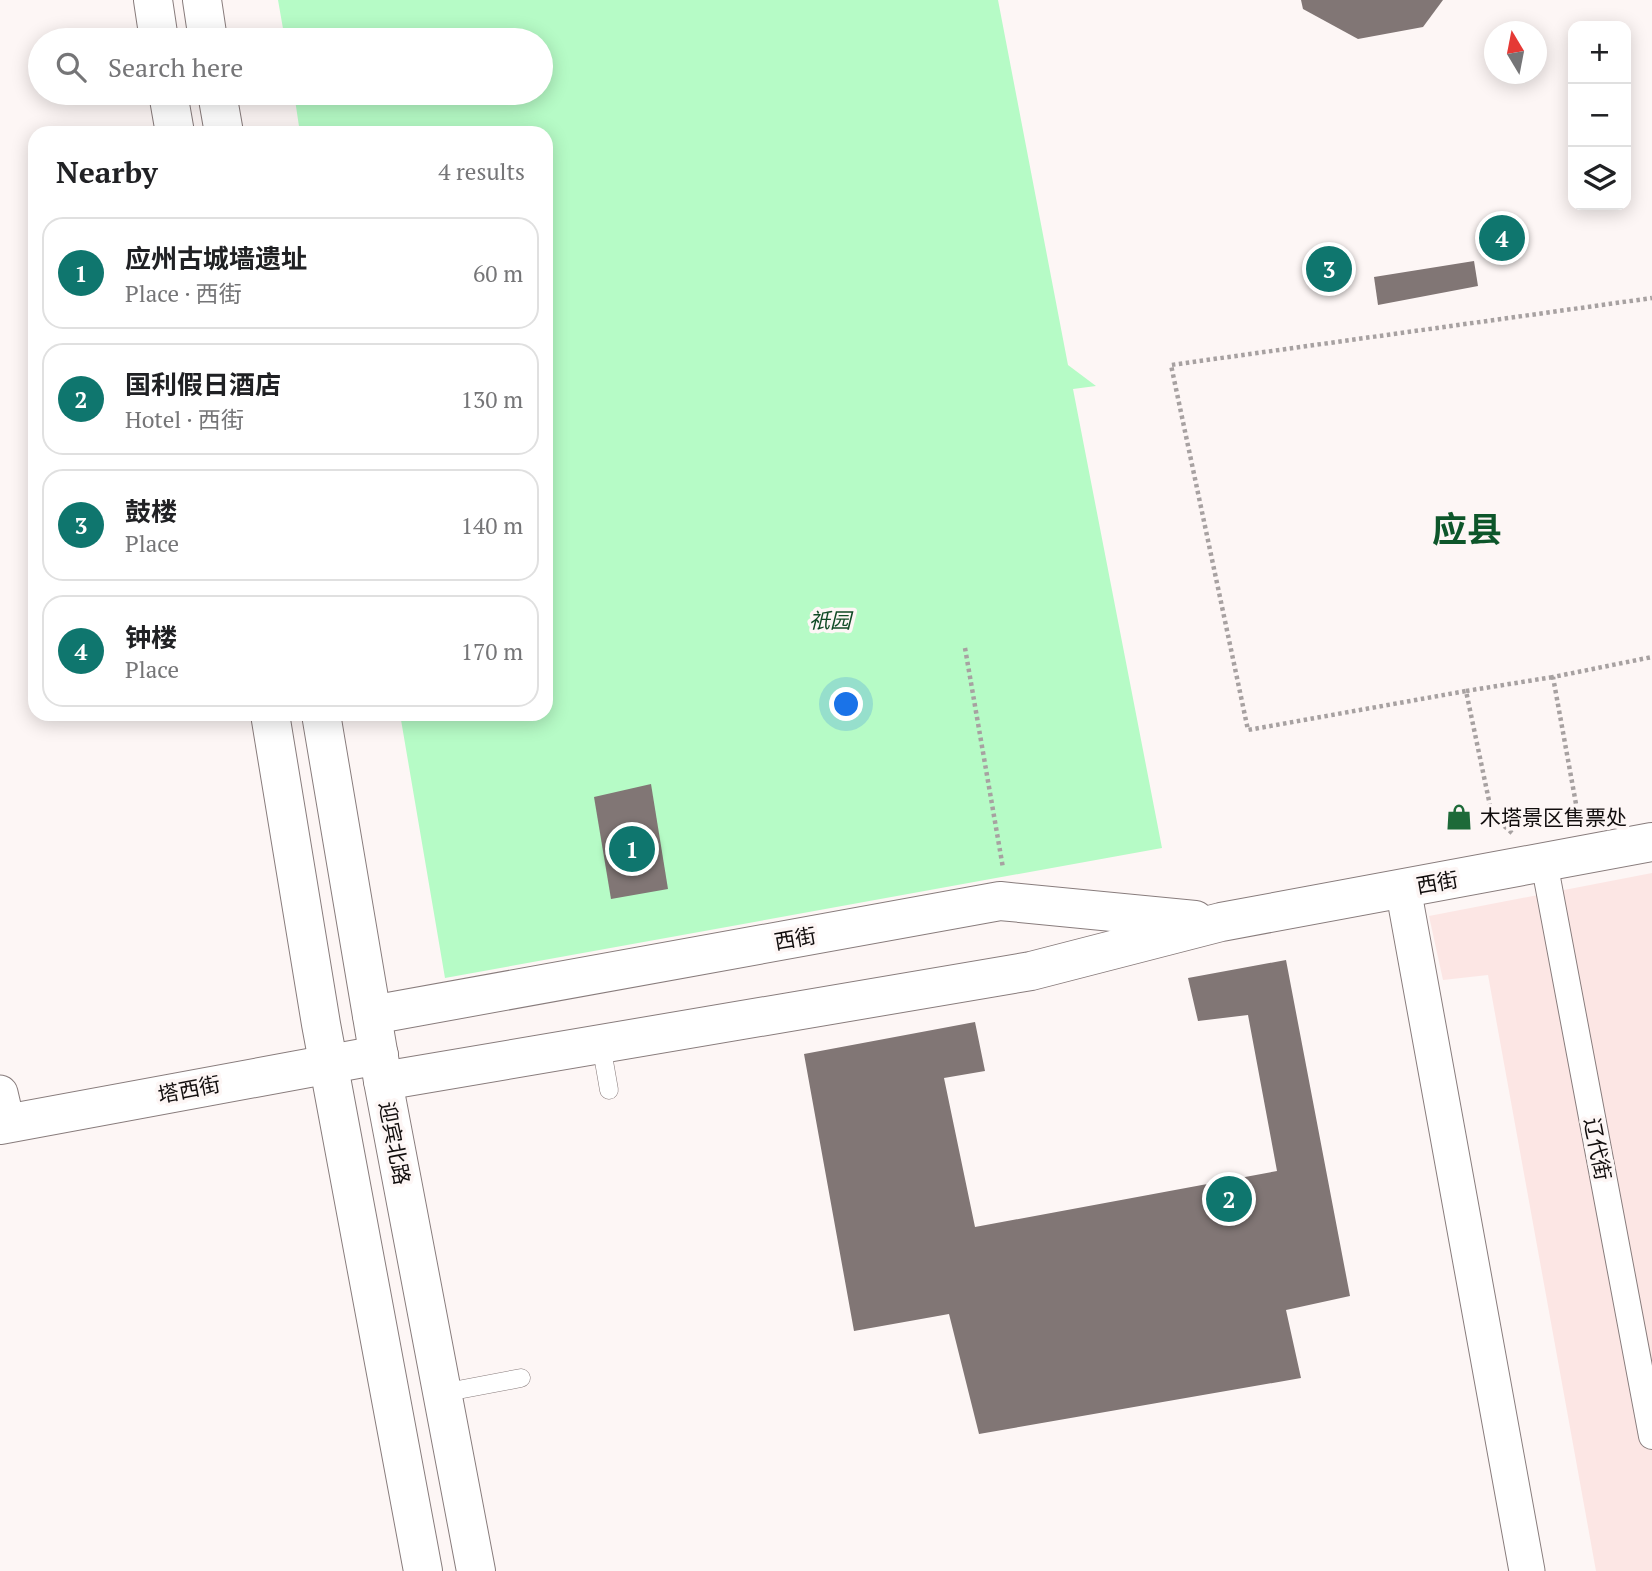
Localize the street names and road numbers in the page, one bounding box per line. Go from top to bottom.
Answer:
street label: 西街 [1414,865,1460,899]
street label: 西街 [772,921,818,955]
street label: 塔西街 [155,1069,223,1109]
street label: 迎宾北路 [373,1099,417,1187]
street label: 辽代街 [1578,1115,1618,1183]

